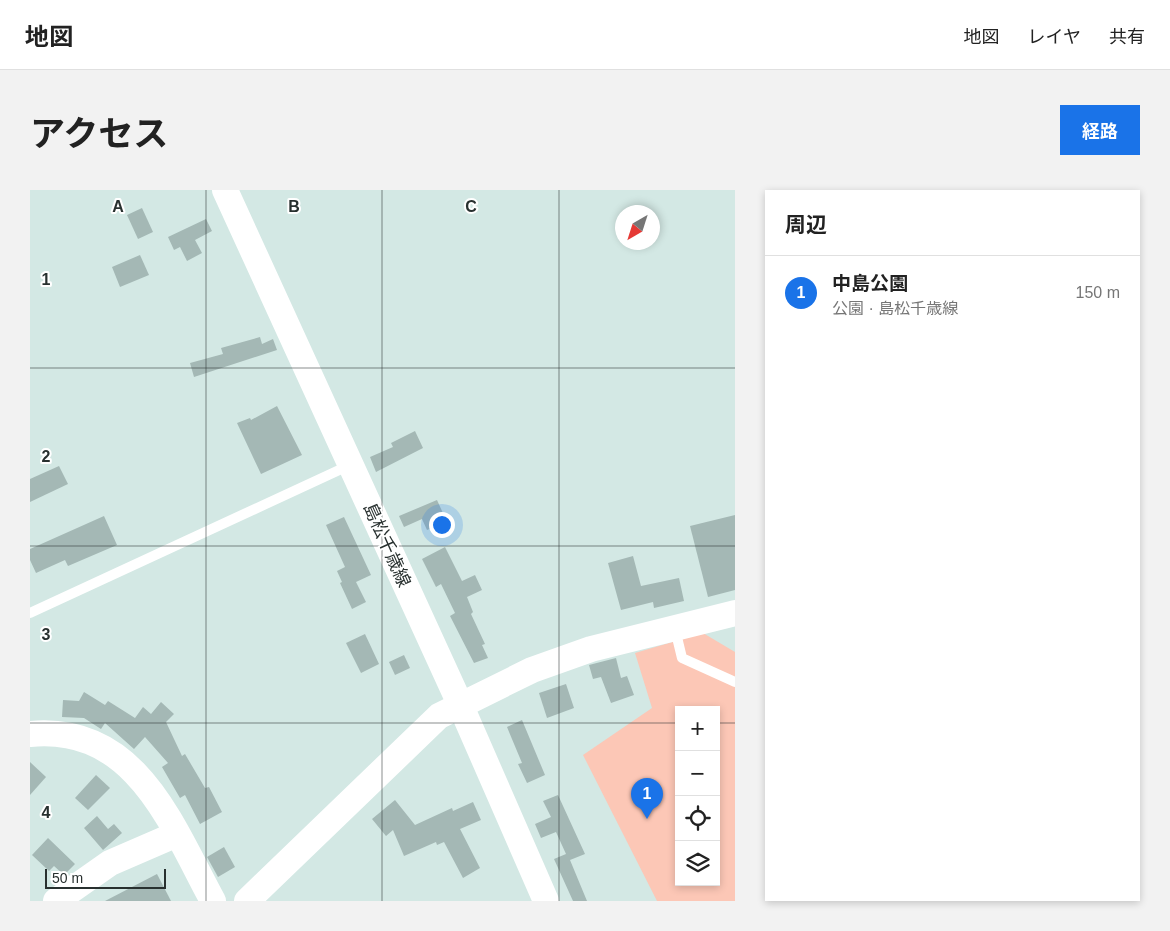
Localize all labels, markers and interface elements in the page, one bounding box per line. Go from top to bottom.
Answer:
text: 地図 [25,23,73,50]
text: 地図 [964,27,1000,47]
text: レイヤ [1028,27,1081,47]
text: 共有 [1109,27,1145,47]
button: 経路 [1060,105,1140,155]
text: アクセス [30,114,168,153]
text: A [112,198,124,215]
text: B [288,198,300,215]
text: C [465,198,477,215]
north arrow [615,205,660,250]
text: 周辺 [785,213,827,236]
text: 1 [42,271,51,288]
text: 中島公園 [832,273,908,294]
text: 1 [797,284,805,301]
text: 150 m [1076,284,1120,301]
text: 公園 · 島松千歳線 [832,300,958,317]
text: 2 [42,448,51,465]
street label: 島松千歳線 [360,500,414,590]
your location [429,512,455,538]
text: 3 [42,626,51,643]
map controls [675,706,720,886]
button: + [675,706,720,751]
button: − [675,751,720,796]
pin: 1 [631,778,663,819]
button: locate [675,796,720,841]
text: 4 [42,804,51,821]
button: layers [675,841,720,886]
scale bar [45,866,166,889]
text: 50 m [52,870,83,886]

